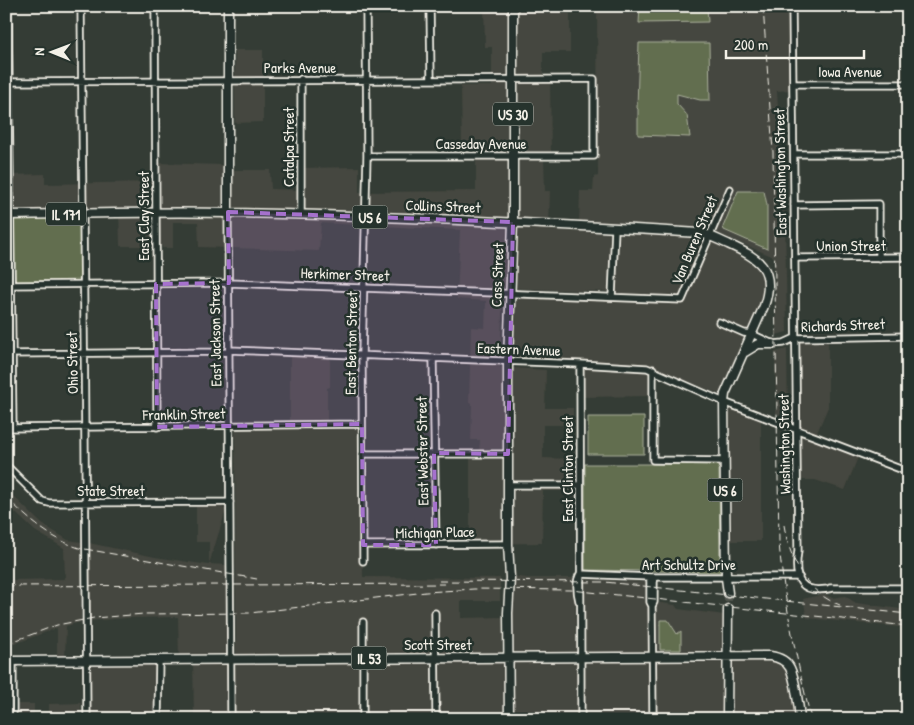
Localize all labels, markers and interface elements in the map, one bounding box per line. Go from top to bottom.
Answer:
north arrow [28,28,78,78]
scale bar [726,28,864,60]
text: 200 m [734,34,768,55]
text: N [29,47,48,56]
street label: Parks Avenue [264,57,336,78]
street label: Iowa Avenue [818,61,882,82]
road number: US 30 [493,102,533,126]
street label: Catalpa Street [278,106,299,187]
street label: East Washington Street [768,107,792,236]
street label: Casseday Avenue [435,133,527,154]
street label: East Clay Street [133,170,154,261]
street label: Van Buren Street [666,191,723,288]
street label: Collins Street [405,194,482,218]
road number: IL 171 [46,202,86,225]
road number: US 6 [352,206,388,228]
street label: Union Street [816,235,887,256]
street label: Cass Street [485,242,509,307]
street label: Herkimer Street [300,262,391,286]
street label: East Jackson Street [204,278,226,387]
street label: East Benton Street [340,290,362,395]
street label: Richards Street [801,313,886,337]
street label: Ohio Street [61,331,83,394]
street label: Eastern Avenue [477,337,561,361]
street label: Washington Street [773,393,795,494]
street label: East Webster Street [411,395,433,506]
street label: Franklin Street [141,403,226,425]
street label: East Clinton Street [557,415,578,522]
road number: US 6 [708,478,742,502]
street label: State Street [77,480,146,501]
street label: Michigan Place [395,521,475,543]
street label: Art Schultz Drive [642,554,736,575]
street label: Scott Street [404,634,473,655]
road number: IL 53 [352,646,386,670]

